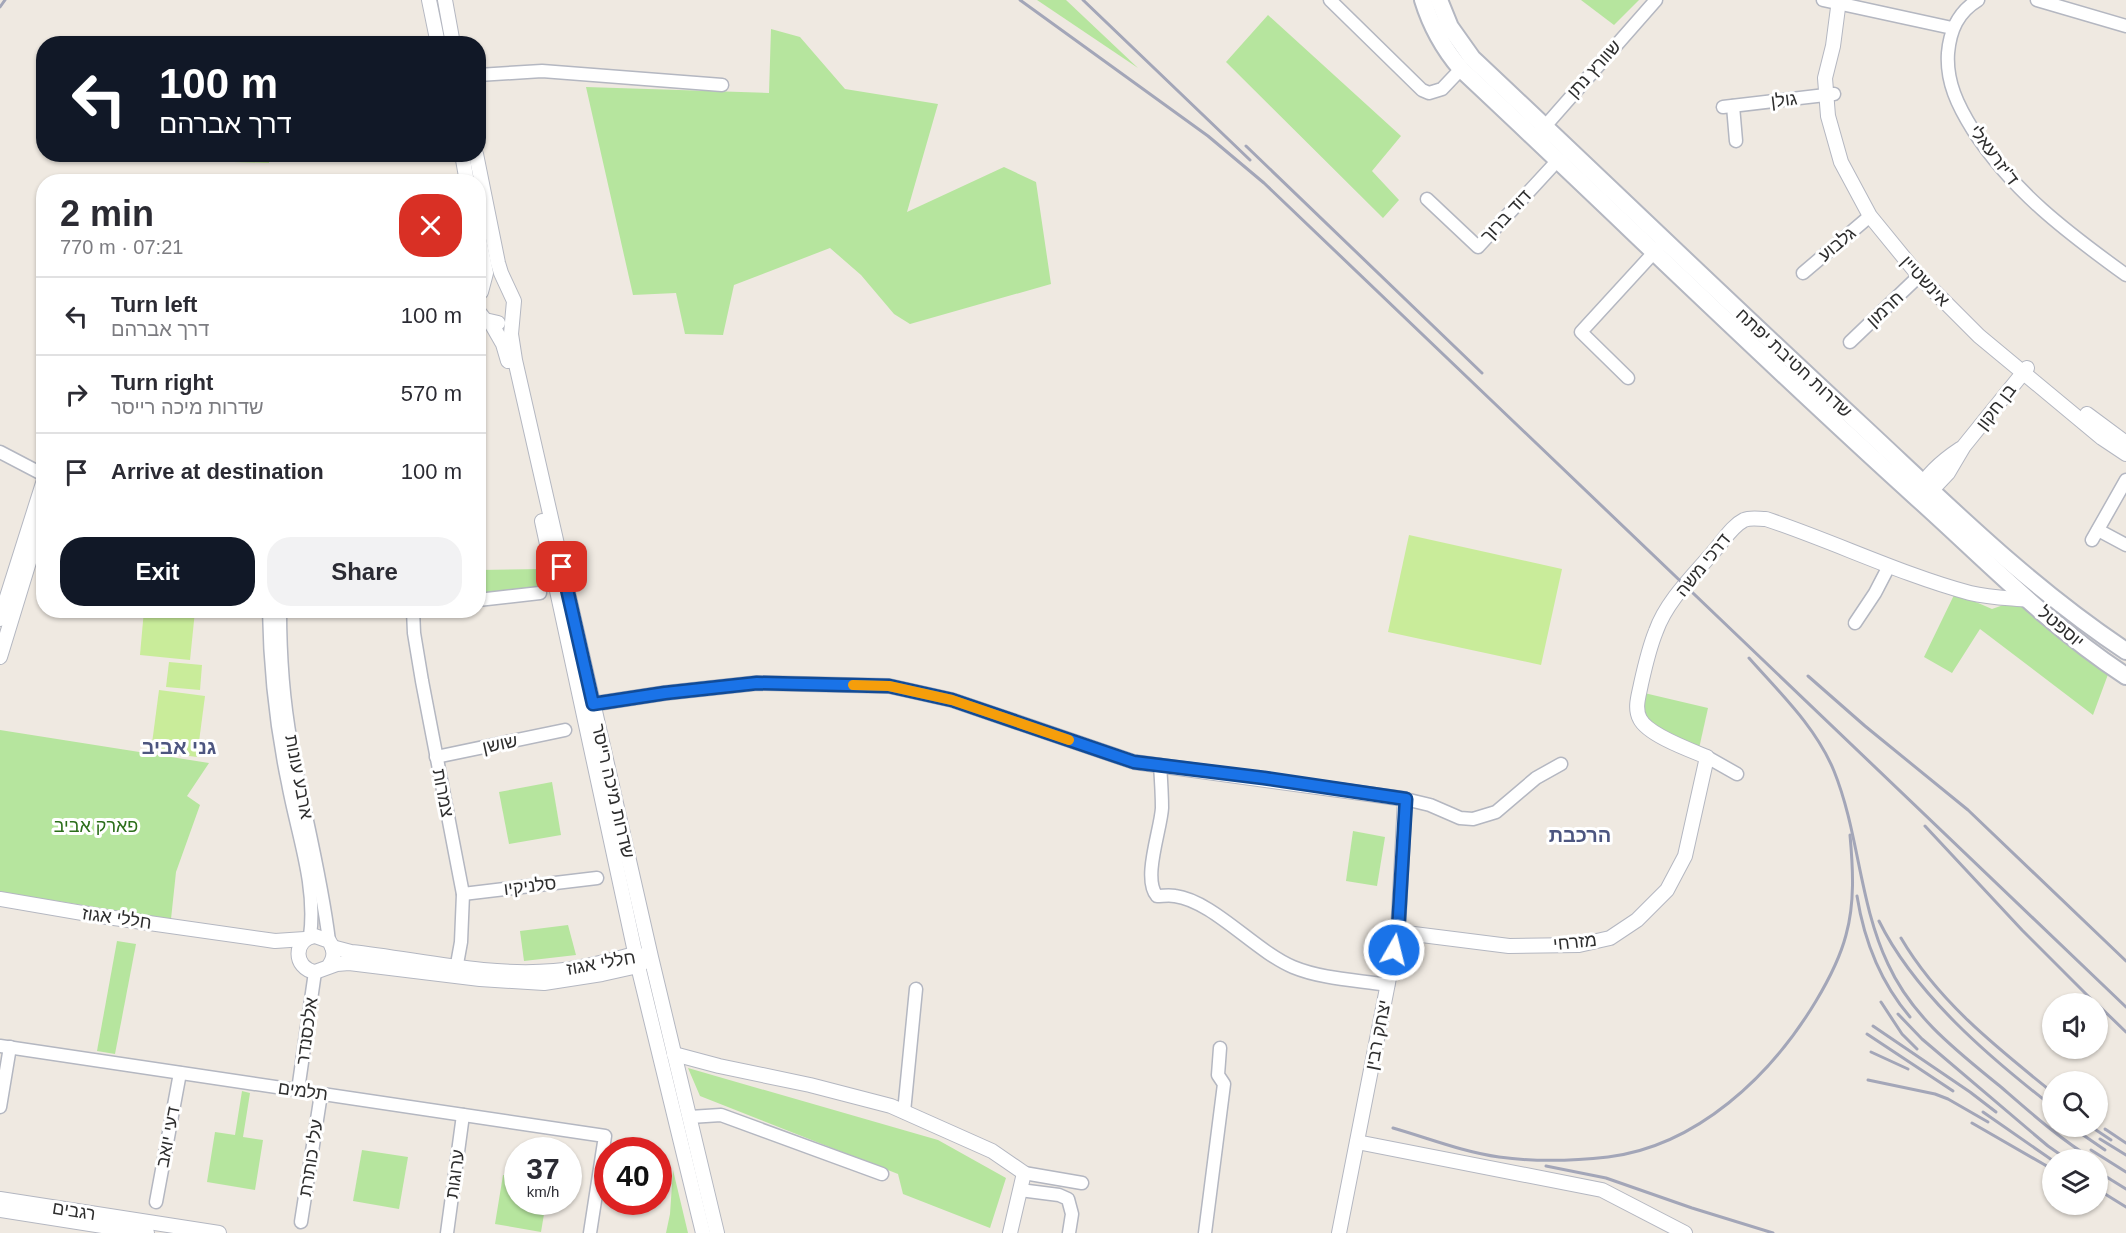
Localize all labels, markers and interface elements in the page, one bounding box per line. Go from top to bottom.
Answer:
street label: שוורץ נתן [1563,36,1625,102]
icon: left [60,60,138,138]
text: 100 m [159,60,278,107]
street label: גולן [1770,88,1799,112]
text: דרך אברהם [159,109,292,139]
street label: ד'יזרעאלי [1965,121,2023,189]
street label: דוד ברוך [1477,186,1535,246]
text: 2 min [60,193,154,234]
button: close [399,194,462,257]
street label: גלבוע [1814,222,1860,265]
text: 770 m · 07:21 [60,236,183,258]
street label: אינשטיין [1897,252,1954,311]
street label: חרמון [1863,287,1907,331]
text: Turn left [111,292,197,317]
icon: left [60,300,93,333]
text: 100 m [401,303,462,328]
street label: שדרות חטיבת יפתח [1732,304,1856,422]
text: דרך אברהם [111,318,209,340]
text: Turn right [111,370,213,395]
icon: right [60,378,93,411]
street label: בן חקון [1972,380,2020,434]
text: 570 m [401,381,462,406]
text: שדרות מיכה רייסר [111,396,264,418]
icon: arrive [60,456,93,489]
text: Arrive at destination [111,459,324,484]
text: 100 m [401,459,462,484]
street label: דרכי משה [1672,530,1734,600]
button: Exit [60,537,255,606]
button: Share [267,537,462,606]
pin [536,541,587,592]
icon: arrive [545,550,578,583]
street label: יוספטל [2034,602,2088,652]
street label: שדרות מיכה רייסר [588,722,638,860]
street label: שושן [480,731,520,757]
street label: ארבע עונות [281,733,317,822]
district label: גני אביב [142,736,217,758]
street label: צמרות [429,767,458,819]
park label: פארק אביב [54,816,138,836]
district label: הרכבת [1549,824,1611,846]
street label: סלניקיו [502,873,558,899]
street label: חללי אגוז [81,903,153,933]
position arrow [1362,918,1426,982]
street label: מזרחי [1552,930,1598,954]
street label: חללי אגוז [565,947,637,979]
map controls [2042,993,2108,1215]
button: sound [2042,993,2108,1059]
street label: אלכסנדר [292,995,322,1066]
street label: יצחק רבין [1361,998,1395,1072]
button: search [2042,1071,2108,1137]
street label: תלמים [277,1078,329,1104]
street label: דעי יואב [152,1105,184,1169]
street label: עלי כותרת [295,1118,327,1198]
speed limit sign: 40 [594,1137,672,1215]
street label: ערוגות [442,1148,468,1200]
button: layers [2042,1149,2108,1215]
text: 37 [526,1152,560,1185]
text: km/h [527,1183,559,1200]
street label: רגבים [51,1198,97,1224]

